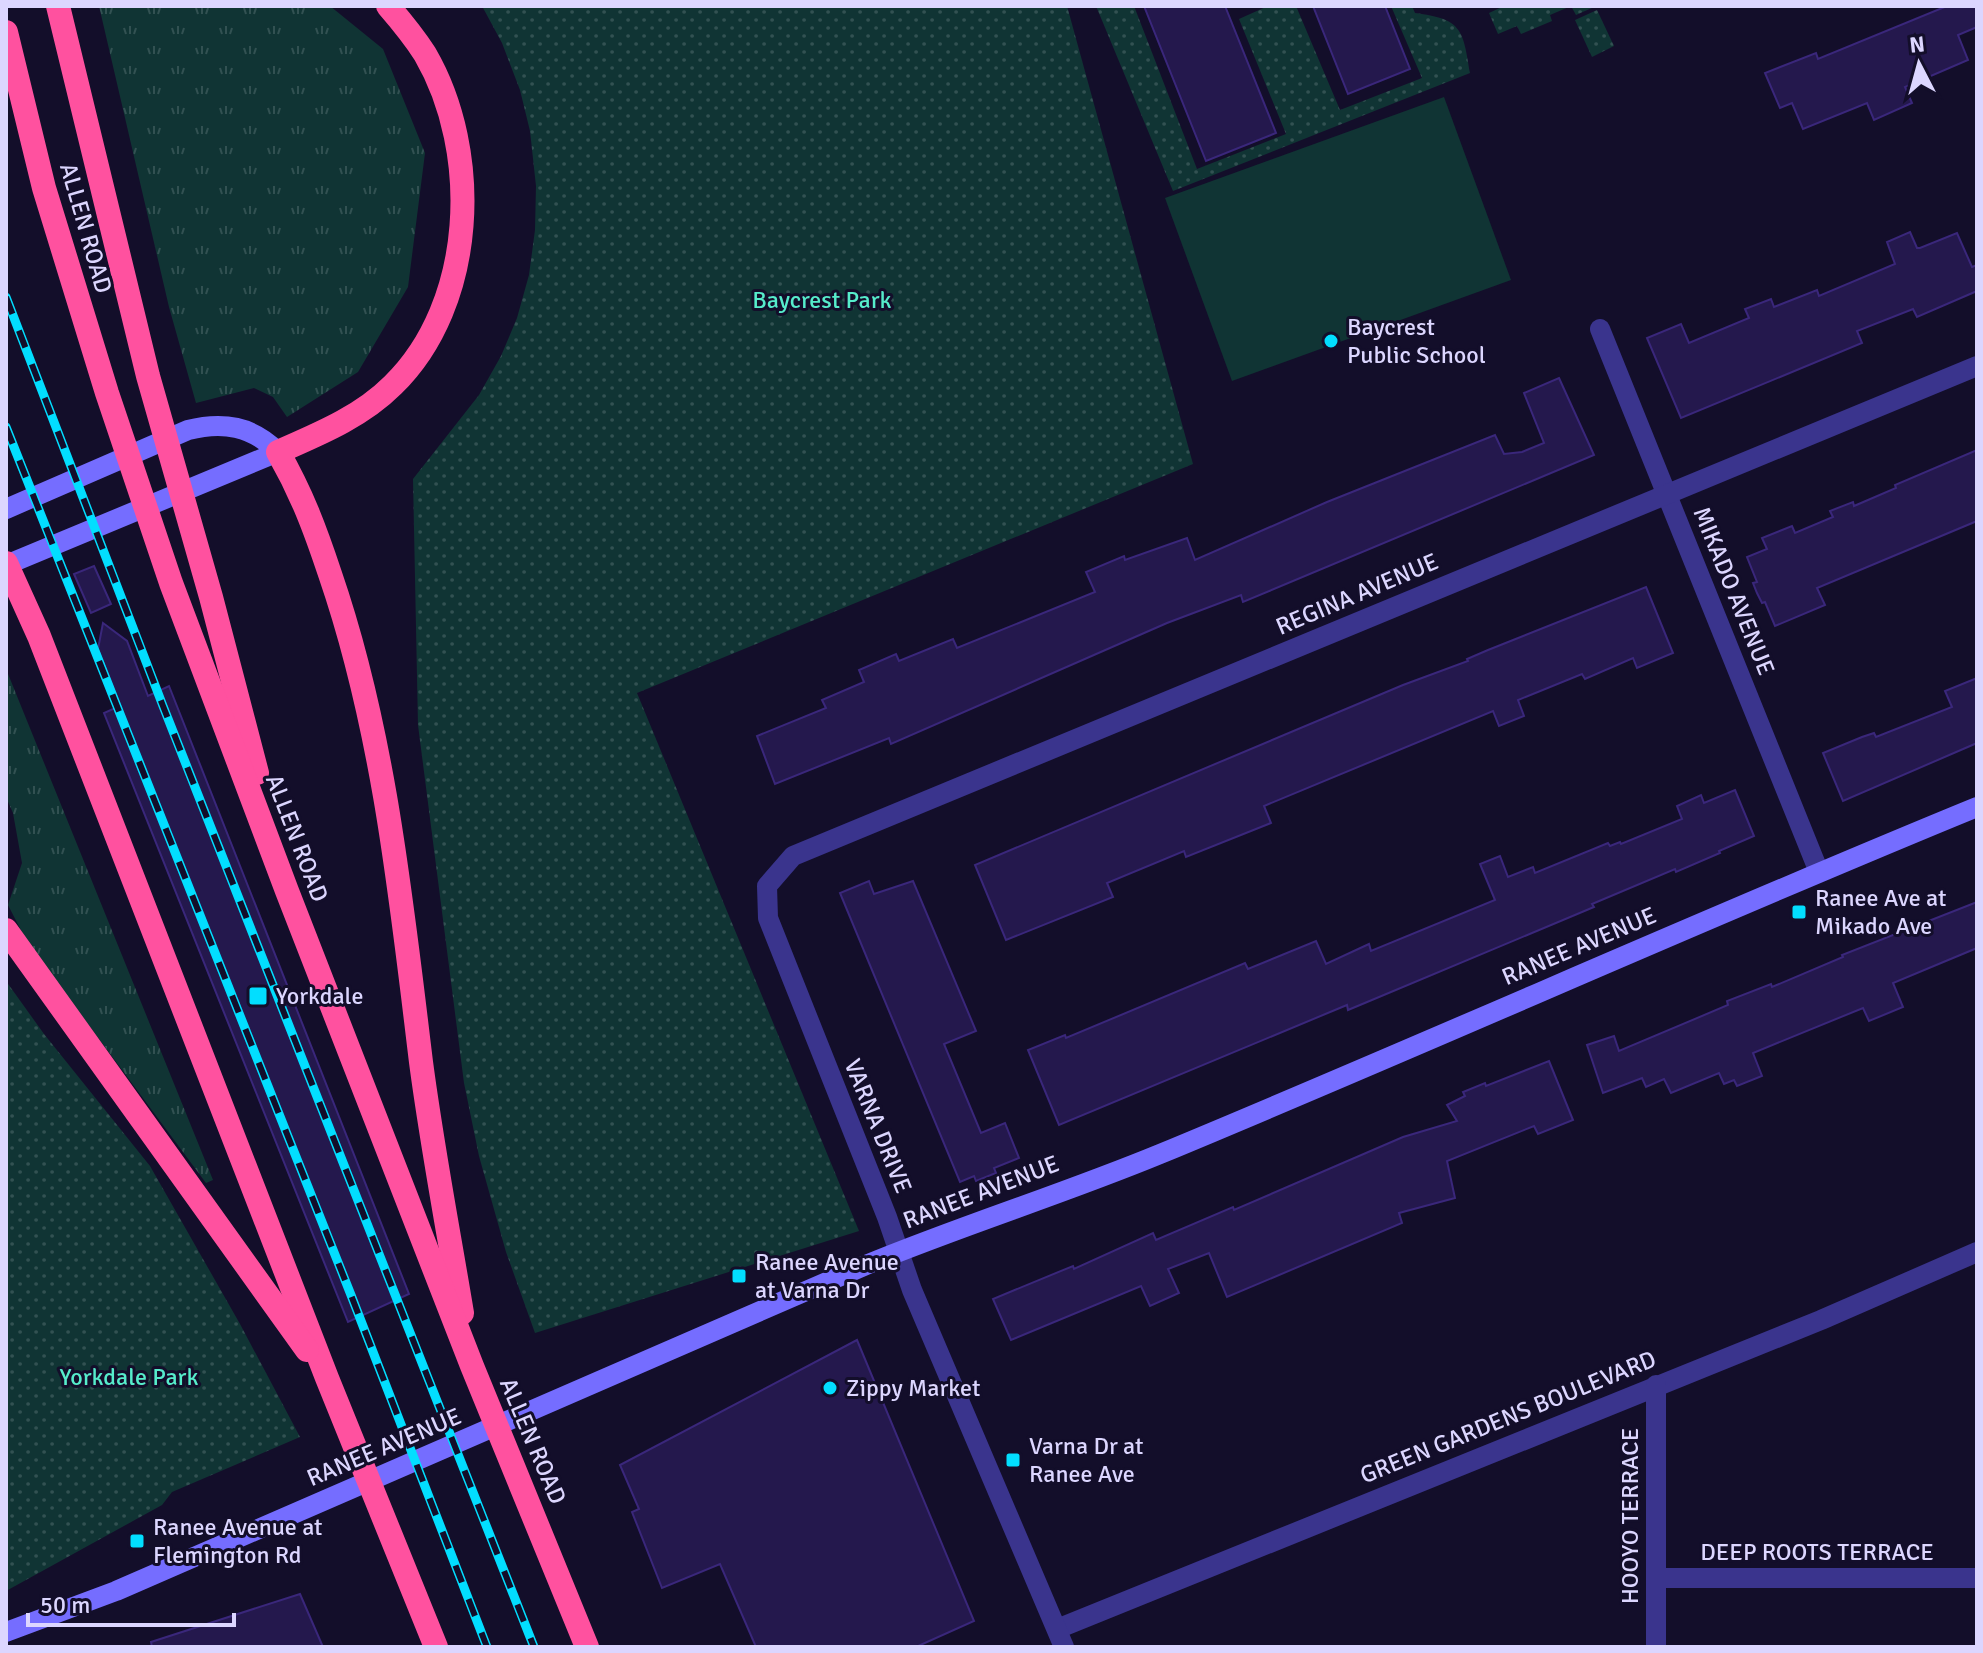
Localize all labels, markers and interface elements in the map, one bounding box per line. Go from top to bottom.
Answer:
north arrow [1879,24,1959,104]
text: N [1908,30,1926,59]
street label: ALLEN ROAD [53,159,119,297]
park label: Baycrest Park [752,285,892,315]
place label: Baycrest Public School [1347,312,1486,370]
marker: Baycrest Public School [1322,332,1340,350]
street label: MIKADO AVENUE [1687,502,1781,680]
street label: REGINA AVENUE [1271,546,1443,642]
street label: ALLEN ROAD [259,770,335,906]
place label: Ranee Ave at Mikado Ave [1815,883,1946,941]
street label: RANEE AVENUE [1497,900,1661,992]
marker: Ranee Ave at Mikado Ave [1790,903,1808,921]
place label: Yorkdale [276,981,363,1011]
marker: Yorkdale [247,985,269,1007]
street label: VARNA DRIVE [837,1054,919,1198]
street label: RANEE AVENUE [899,1148,1063,1236]
place label: Ranee Avenue at Varna Dr [755,1247,899,1305]
marker: Ranee Avenue at Varna Dr [730,1267,748,1285]
street label: GREEN GARDENS BOULEVARD [1356,1344,1660,1490]
park label: Yorkdale Park [60,1362,198,1392]
street label: ALLEN ROAD [493,1373,573,1509]
place label: Zippy Market [846,1373,980,1403]
marker: Zippy Market [821,1379,839,1397]
street label: RANEE AVENUE [302,1401,466,1493]
street label: HOOYO TERRACE [1615,1428,1645,1604]
place label: Varna Dr at Ranee Ave [1029,1431,1143,1489]
marker: Varna Dr at Ranee Ave [1004,1451,1022,1469]
place label: Ranee Avenue at Flemington Rd [153,1512,322,1570]
marker: Ranee Avenue at Flemington Rd [128,1532,146,1550]
street label: DEEP ROOTS TERRACE [1700,1537,1934,1567]
scale bar [28,1577,234,1627]
text: 50 m [40,1590,90,1620]

